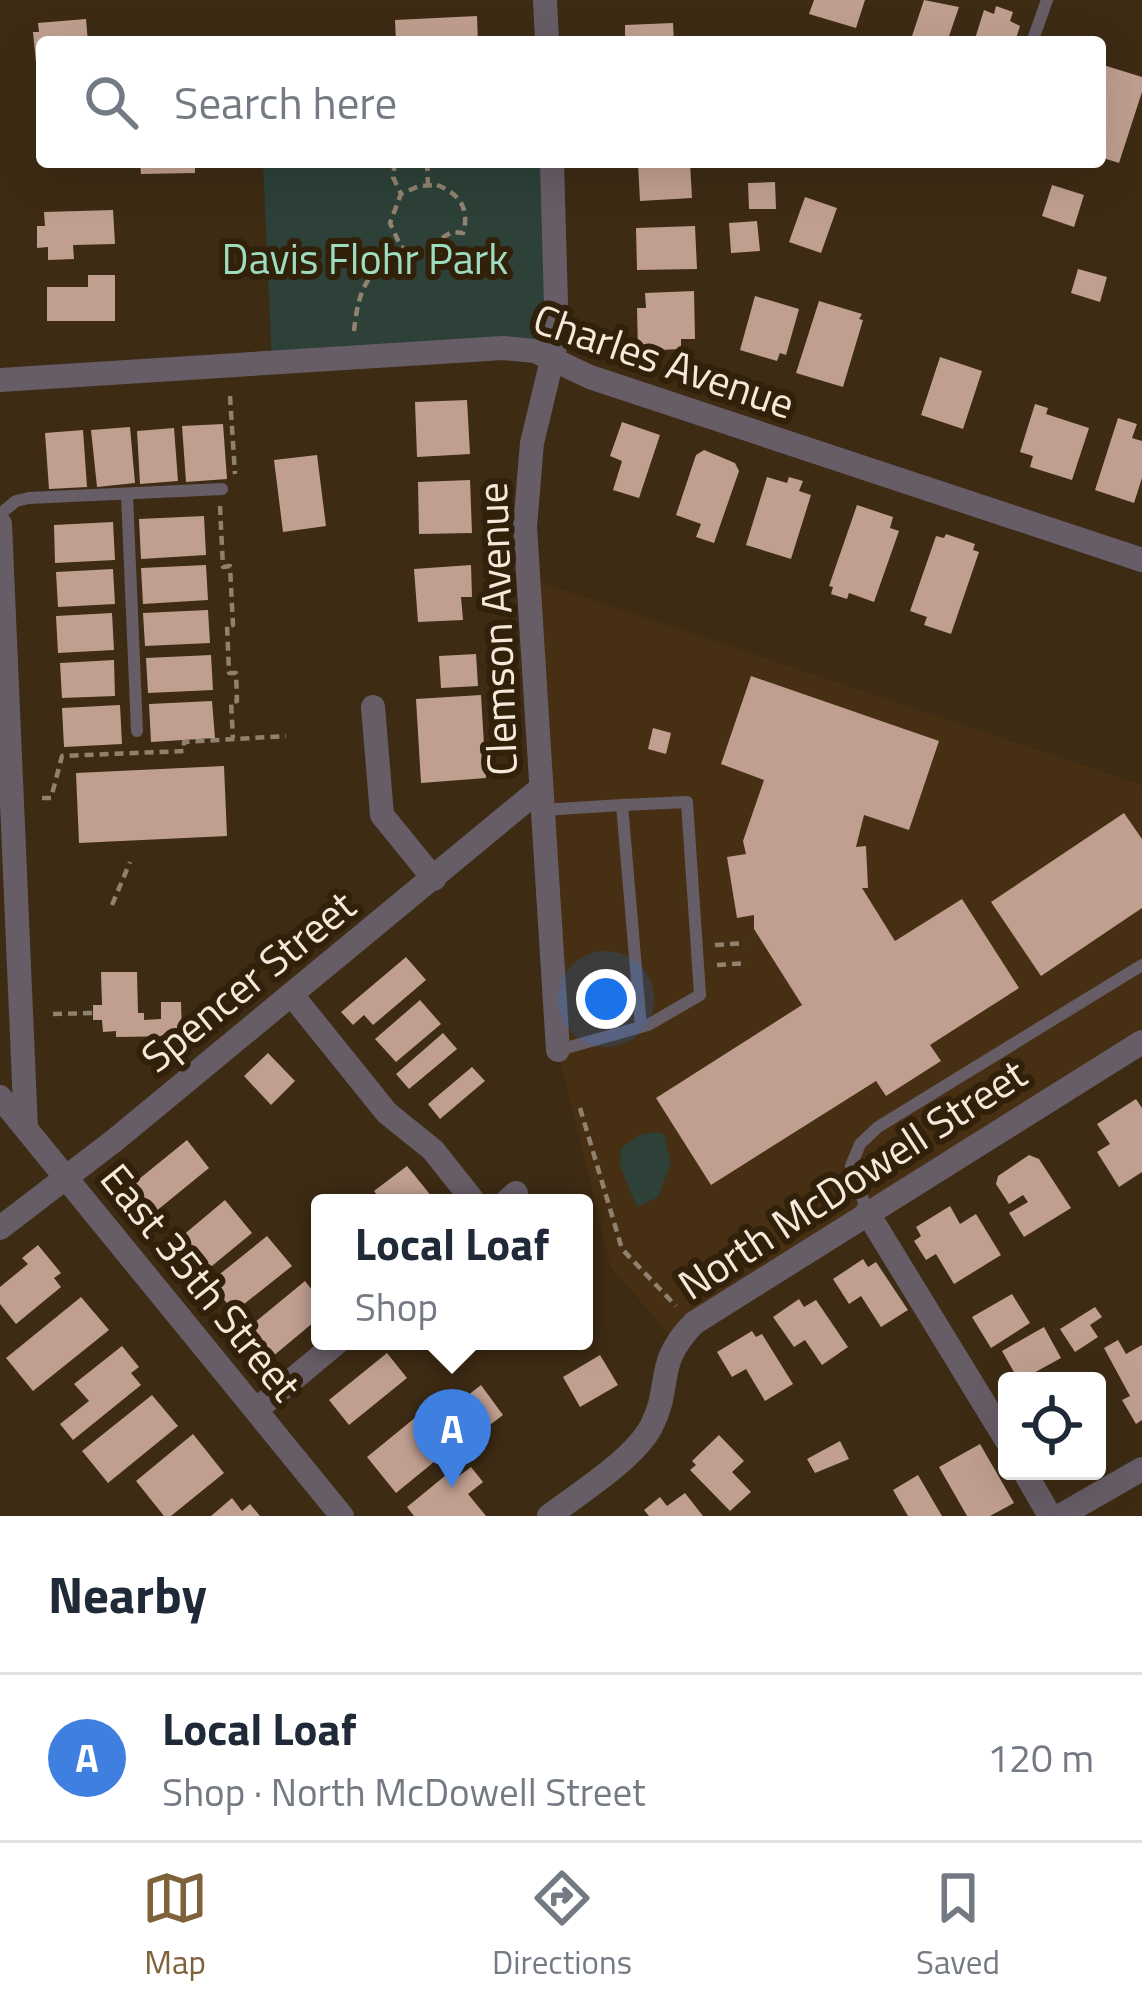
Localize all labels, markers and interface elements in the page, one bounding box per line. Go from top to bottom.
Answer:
search box [36,36,1106,168]
text: Search here [174,68,397,136]
icon: search [78,69,144,135]
park label: Davis Flohr Park [222,226,508,290]
street label: Charles Avenue [525,286,803,435]
street label: Clemson Avenue [459,481,533,777]
street label: Spencer Street [126,873,369,1087]
your location [576,969,636,1029]
street label: North McDowell Street [665,1041,1038,1315]
street label: East 35th Street [86,1149,318,1414]
popup [311,1194,593,1350]
text: Local Loaf [355,1209,549,1277]
text: Shop [355,1277,438,1336]
map controls [998,1372,1106,1480]
button: locate [998,1372,1106,1480]
pin: A [413,1389,491,1488]
text: Nearby [48,1555,207,1633]
text: Local Loaf [162,1694,357,1762]
text: A [75,1728,99,1787]
text: 120 m [987,1728,1094,1787]
text: Shop · North McDowell Street [162,1762,646,1821]
tab: Map [142,1865,208,1987]
tab: Directions [492,1865,632,1987]
tab: Saved [916,1865,1000,1987]

